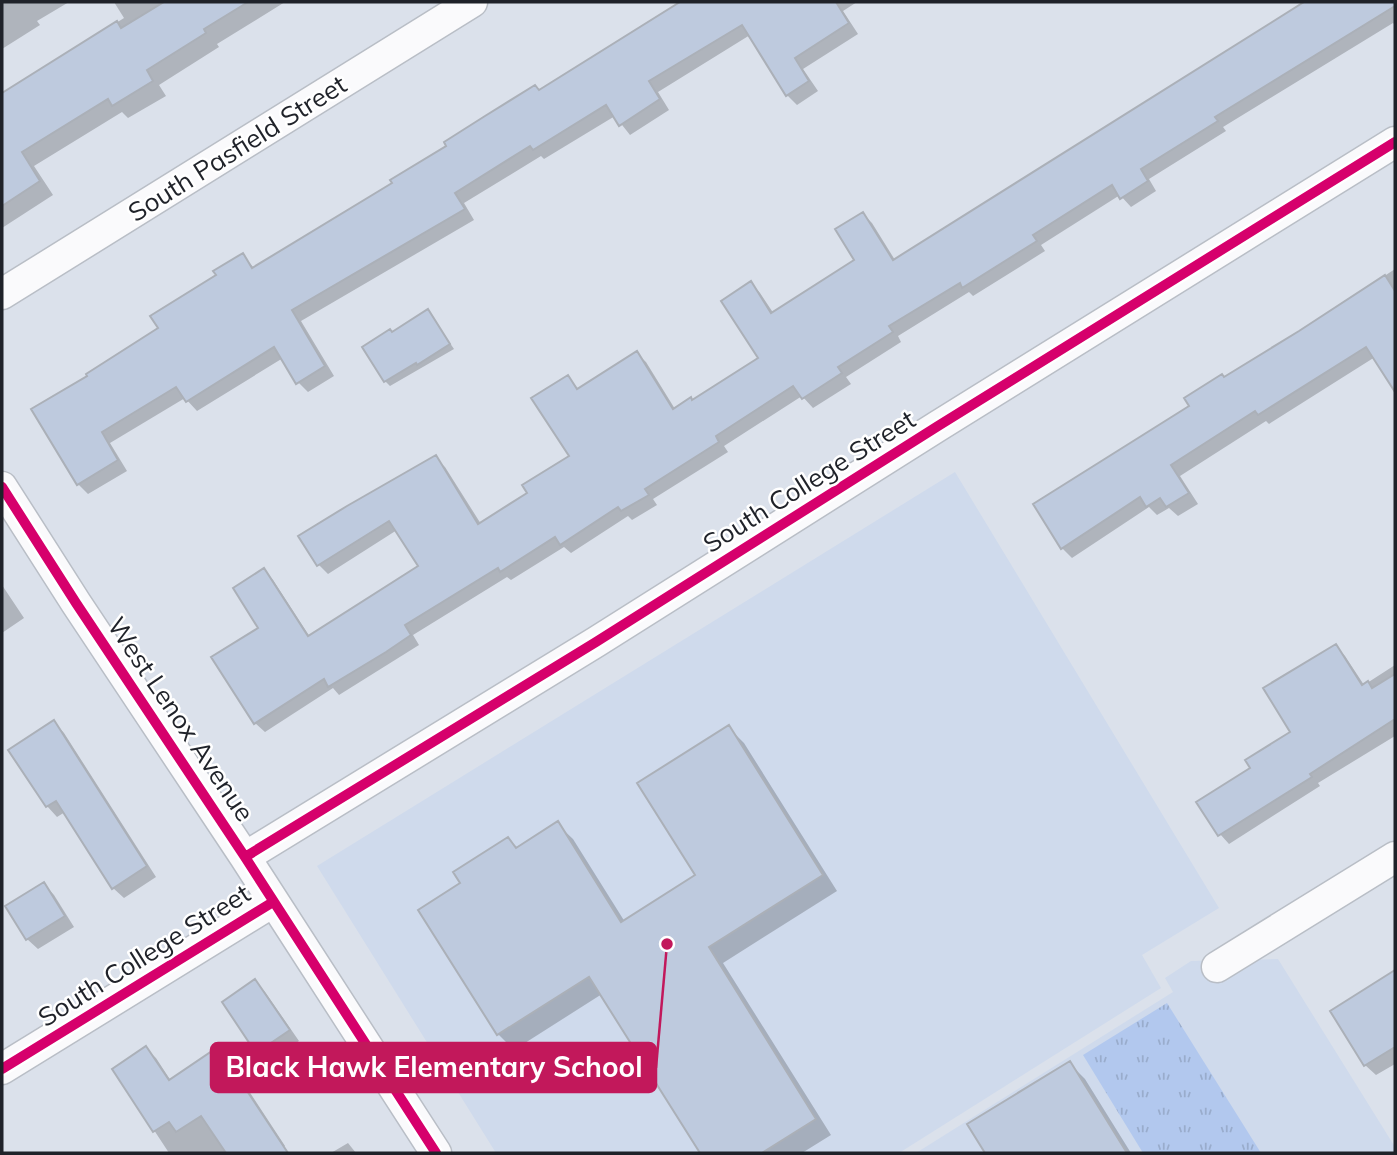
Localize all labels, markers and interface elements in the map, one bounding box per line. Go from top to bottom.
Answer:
street label: South Pasfield Street [122,67,352,229]
street label: South College Street [697,402,921,560]
street label: West Lenox Avenue [100,611,262,827]
street label: South College Street [32,876,256,1034]
callout: Black Hawk Elementary School [211,1043,656,1092]
text: Black Hawk Elementary School [226,1049,642,1084]

